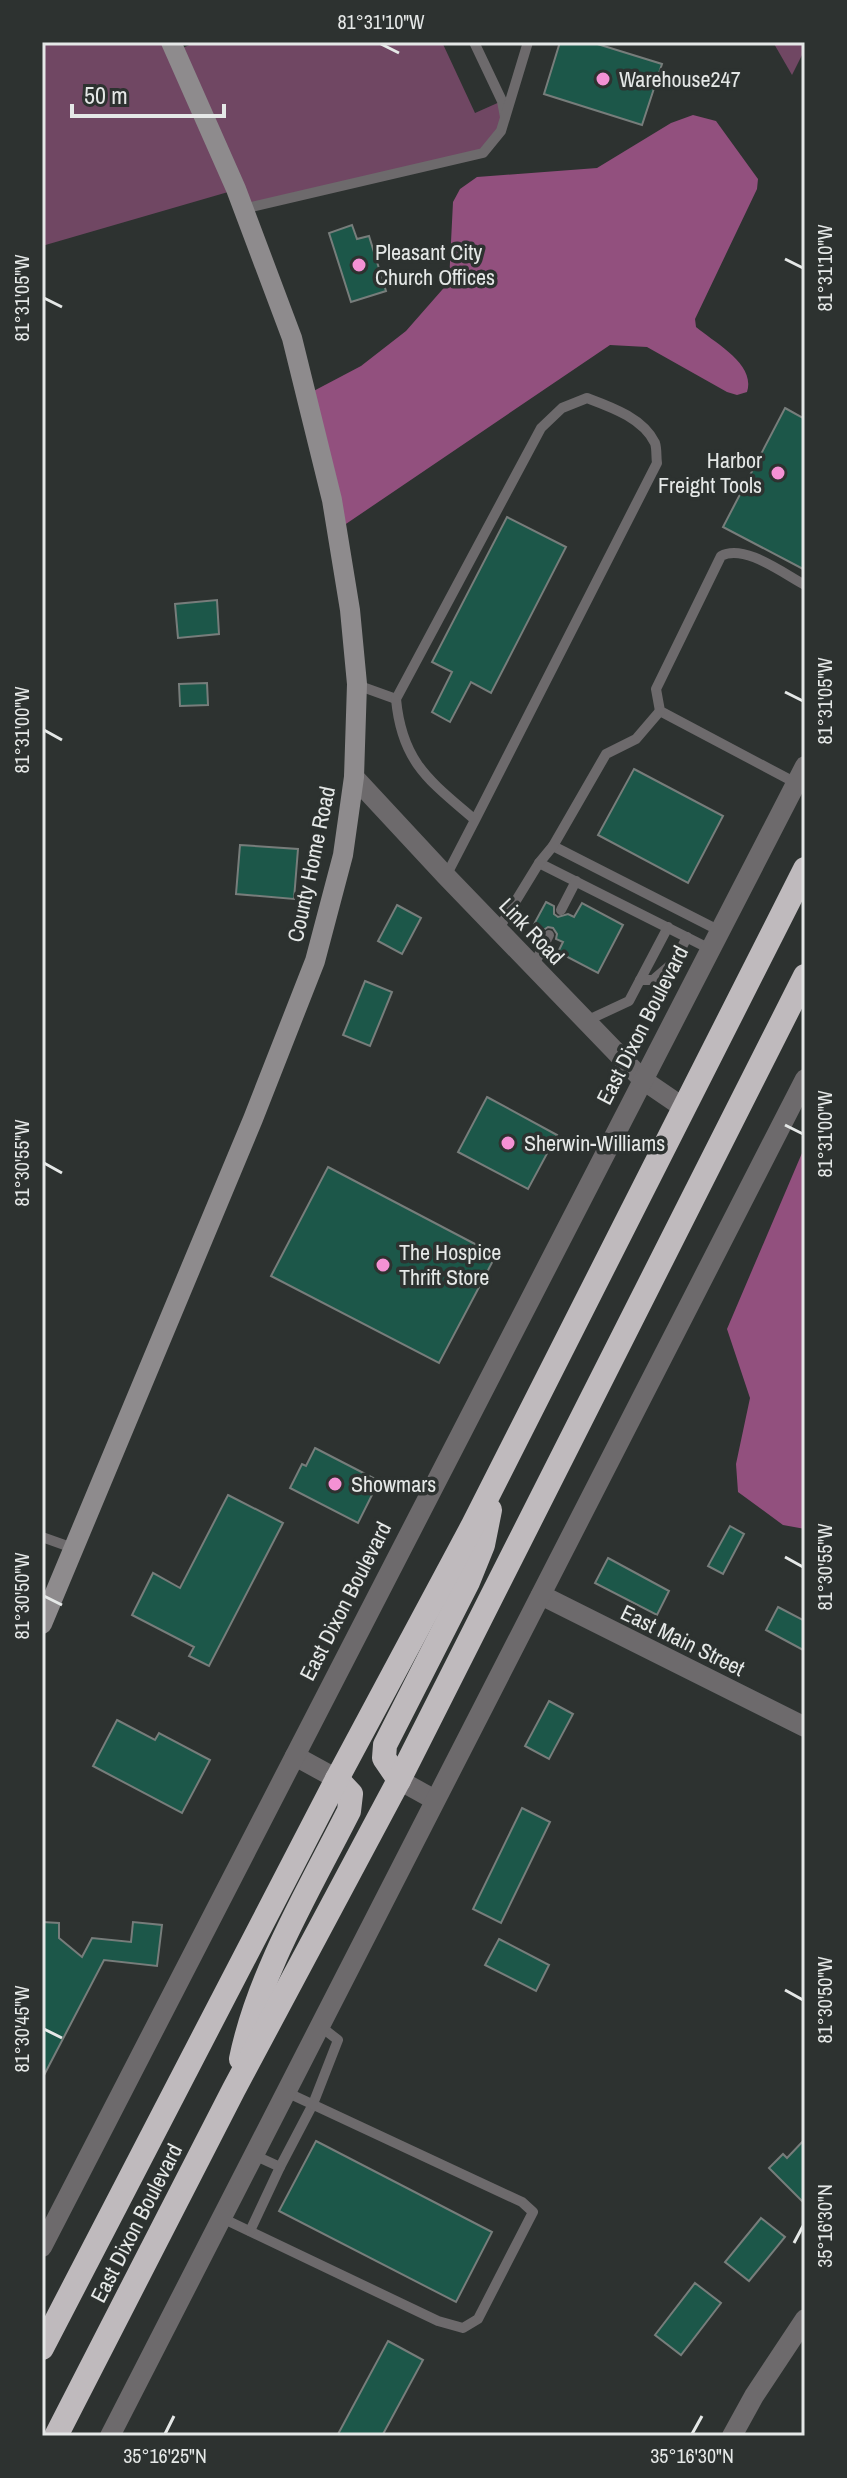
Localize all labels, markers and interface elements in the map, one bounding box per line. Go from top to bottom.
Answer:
text: 81°31'10"W [337,8,425,35]
place label: Warehouse247 [619,64,741,94]
scale bar [72,68,224,118]
marker: Warehouse247 [594,70,612,88]
text: 50 m [84,79,128,111]
text: 81°31'10"W [811,224,838,312]
place label: Pleasant City Church Offices [375,237,495,292]
text: 81°31'05"W [8,254,35,342]
marker: Pleasant City Church Offices [350,256,368,274]
place label: Harbor Freight Tools [658,445,762,500]
marker: Harbor Freight Tools [769,464,787,482]
text: 81°31'05"W [811,657,838,745]
text: 81°31'00"W [8,686,35,774]
street label: County Home Road [280,783,342,945]
street label: Link Road [493,891,571,971]
street label: East Dixon Boulevard [589,940,695,1110]
text: 81°31'00"W [811,1090,838,1178]
text: 81°30'55"W [8,1119,35,1207]
place label: Sherwin-Williams [524,1128,665,1158]
marker: Sherwin-Williams [499,1134,517,1152]
place label: The Hospice Thrift Store [399,1237,501,1292]
marker: The Hospice Thrift Store [374,1256,392,1274]
place label: Showmars [351,1469,436,1499]
marker: Showmars [326,1475,344,1493]
street label: East Dixon Boulevard [292,1516,398,1686]
text: 81°30'55"W [811,1523,838,1611]
text: 81°30'50"W [8,1552,35,1640]
street label: East Main Street [616,1597,750,1683]
text: 81°30'50"W [811,1956,838,2044]
text: 81°30'45"W [8,1985,35,2073]
street label: East Dixon Boulevard [83,2138,189,2308]
text: 35°16'30"N [811,2184,838,2268]
text: 35°16'25"N [123,2442,207,2469]
text: 35°16'30"N [650,2442,734,2469]

